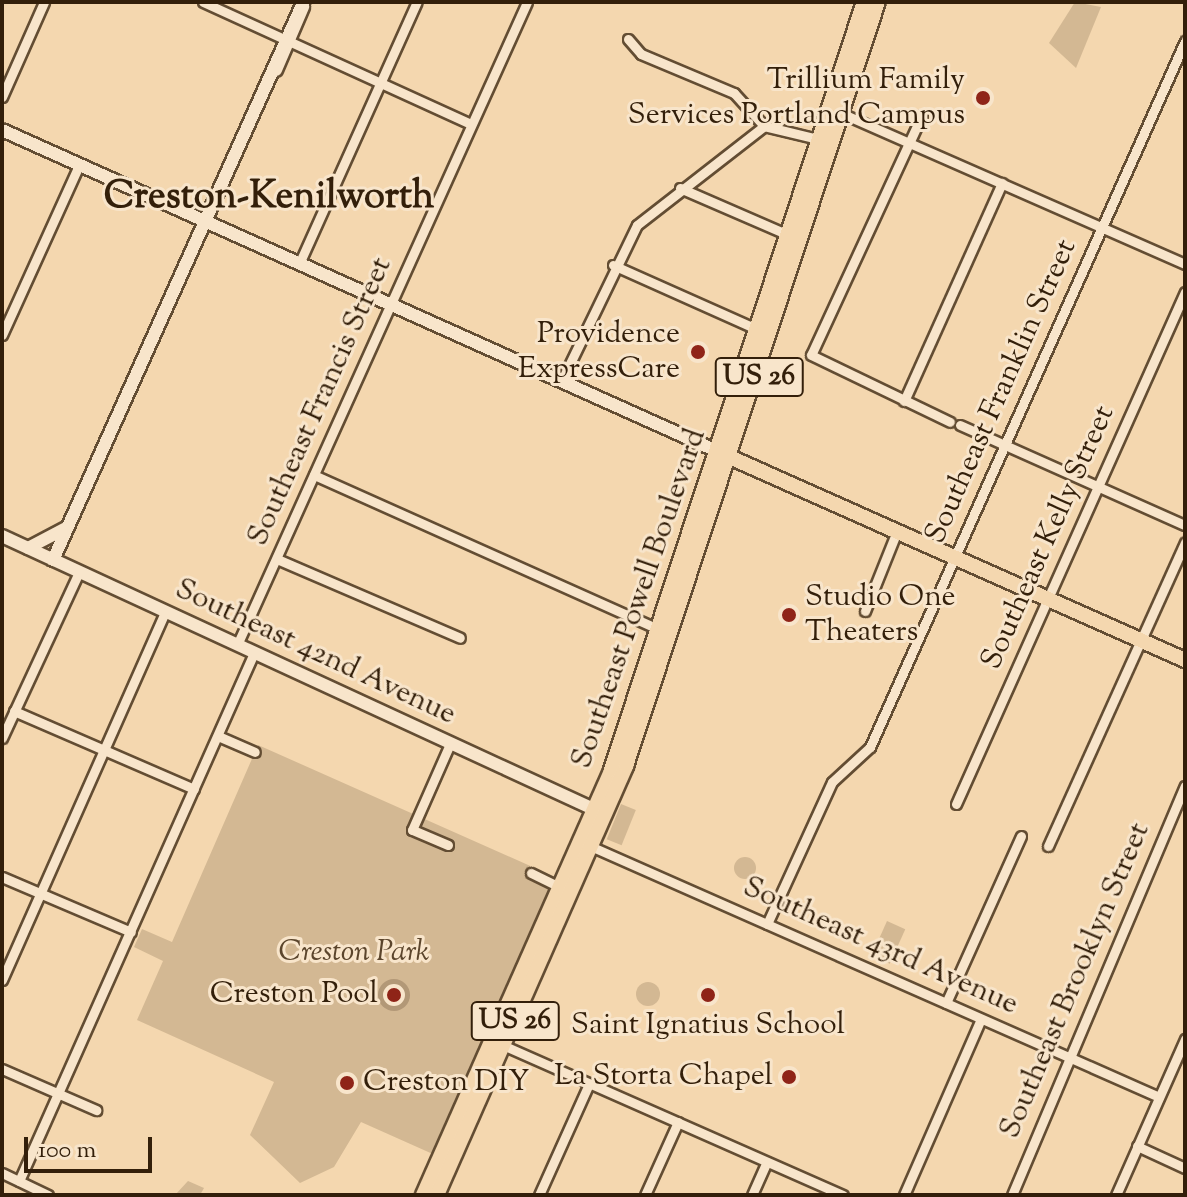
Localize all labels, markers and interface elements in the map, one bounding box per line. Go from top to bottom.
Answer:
place label: Trillium Family Services Portland Campus [628,63,965,134]
marker: Trillium Family Services Portland Campus [972,87,994,109]
district label: Creston-Kenilworth [104,176,434,222]
street label: Southeast Franklin Street [919,234,1085,550]
street label: Southeast Francis Street [241,252,401,552]
place label: Providence ExpressCare [518,317,680,388]
marker: Providence ExpressCare [687,341,709,363]
road number: US 26 [713,353,805,401]
street label: Southeast Kelly Street [975,401,1123,675]
street label: Southeast Powell Boulevard [565,425,715,773]
street label: Southeast 42nd Avenue [169,572,461,734]
place label: Studio One Theaters [805,580,956,650]
marker: Studio One Theaters [780,606,798,624]
street label: Southeast Brooklyn Street [993,818,1159,1144]
street label: Southeast 43rd Avenue [737,870,1023,1024]
park label: Creston Park [279,935,429,971]
place label: Creston Pool [210,977,378,1013]
marker: Creston Pool [385,986,403,1004]
marker: Saint Ignatius School [699,986,717,1004]
road number: US 26 [469,997,561,1045]
place label: Saint Ignatius School [571,1008,845,1044]
place label: La Storta Chapel [554,1059,773,1095]
place label: Creston DIY [363,1065,530,1101]
marker: La Storta Chapel [780,1068,798,1086]
marker: Creston DIY [338,1074,356,1092]
scale bar [28,1121,156,1171]
text: 100 m [38,1134,96,1168]

